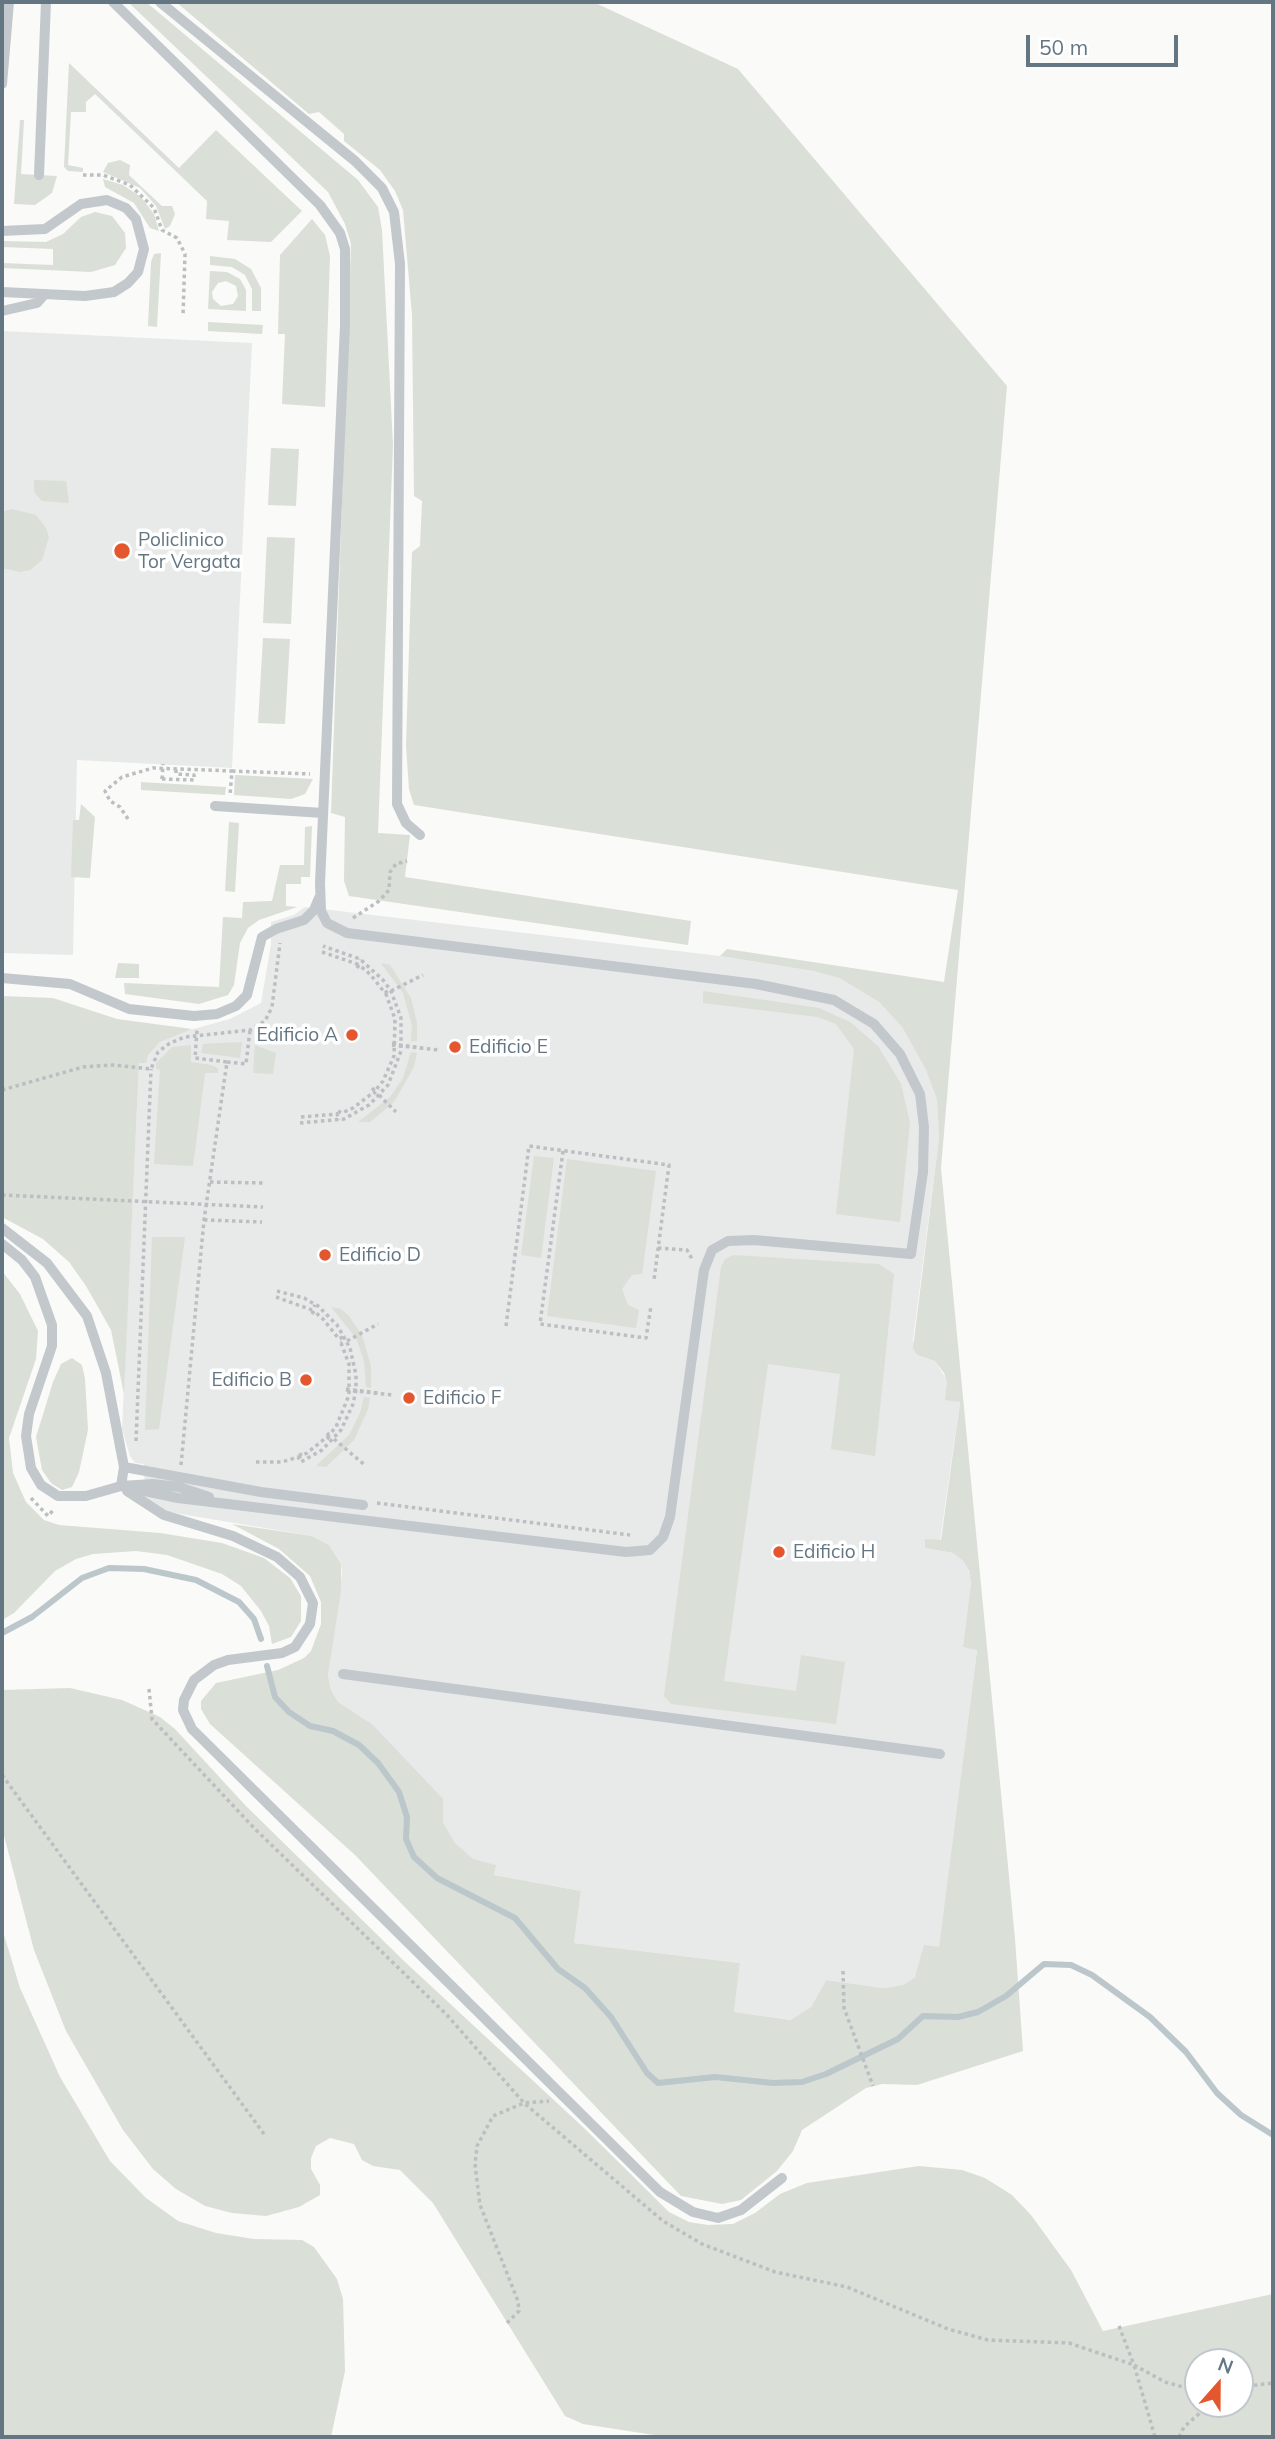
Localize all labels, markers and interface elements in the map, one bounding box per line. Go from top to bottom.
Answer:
scale bar [1030,21,1182,65]
text: 50 m [1039,34,1088,60]
place label: Policlinico Tor Vergata [138,529,241,573]
marker: Policlinico Tor Vergata [112,541,132,561]
place label: Edificio A [256,1024,338,1046]
marker: Edificio A [344,1027,360,1043]
place label: Edificio E [469,1036,548,1058]
marker: Edificio E [447,1039,463,1055]
place label: Edificio D [339,1244,421,1266]
marker: Edificio D [317,1247,333,1263]
place label: Edificio B [211,1369,292,1391]
marker: Edificio B [298,1372,314,1388]
place label: Edificio F [423,1387,501,1409]
marker: Edificio F [401,1390,417,1406]
place label: Edificio H [793,1541,875,1563]
marker: Edificio H [771,1544,787,1560]
north arrow [1184,2348,1254,2418]
text: N [1215,2351,1237,2379]

